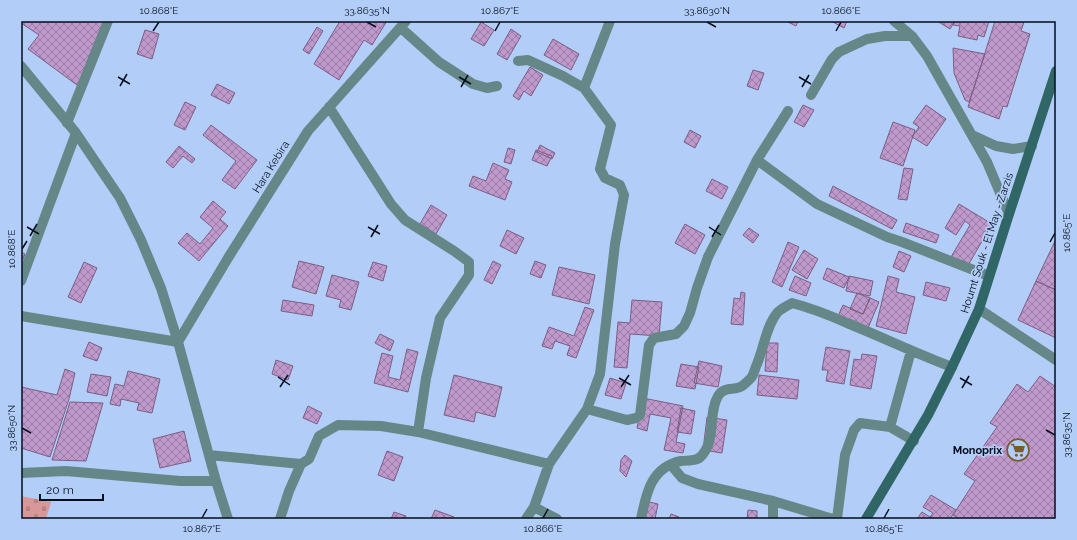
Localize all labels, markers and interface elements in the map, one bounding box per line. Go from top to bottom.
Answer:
text: 10.868°E [140,5,178,16]
text: 33.8635°N [344,5,390,16]
text: 10.867°E [481,5,519,16]
text: 33.8630°N [684,5,730,16]
text: 10.866°E [821,5,861,16]
street label: Hara Kebira [250,139,292,195]
street label: Houmt Souk - El May - Zarzis [958,171,1016,315]
text: 10.865°E [1061,214,1072,252]
text: 10.868°E [6,230,17,268]
text: 33.8650°N [6,405,17,451]
text: 33.8635°N [1061,412,1072,458]
supermarket icon: Monoprix [1005,437,1031,463]
place label: Monoprix [953,444,1002,457]
scale bar [40,476,103,502]
text: 20 m [46,483,74,497]
text: 10.867°E [183,523,221,534]
text: 10.866°E [523,523,563,534]
text: 10.865°E [865,523,903,534]

